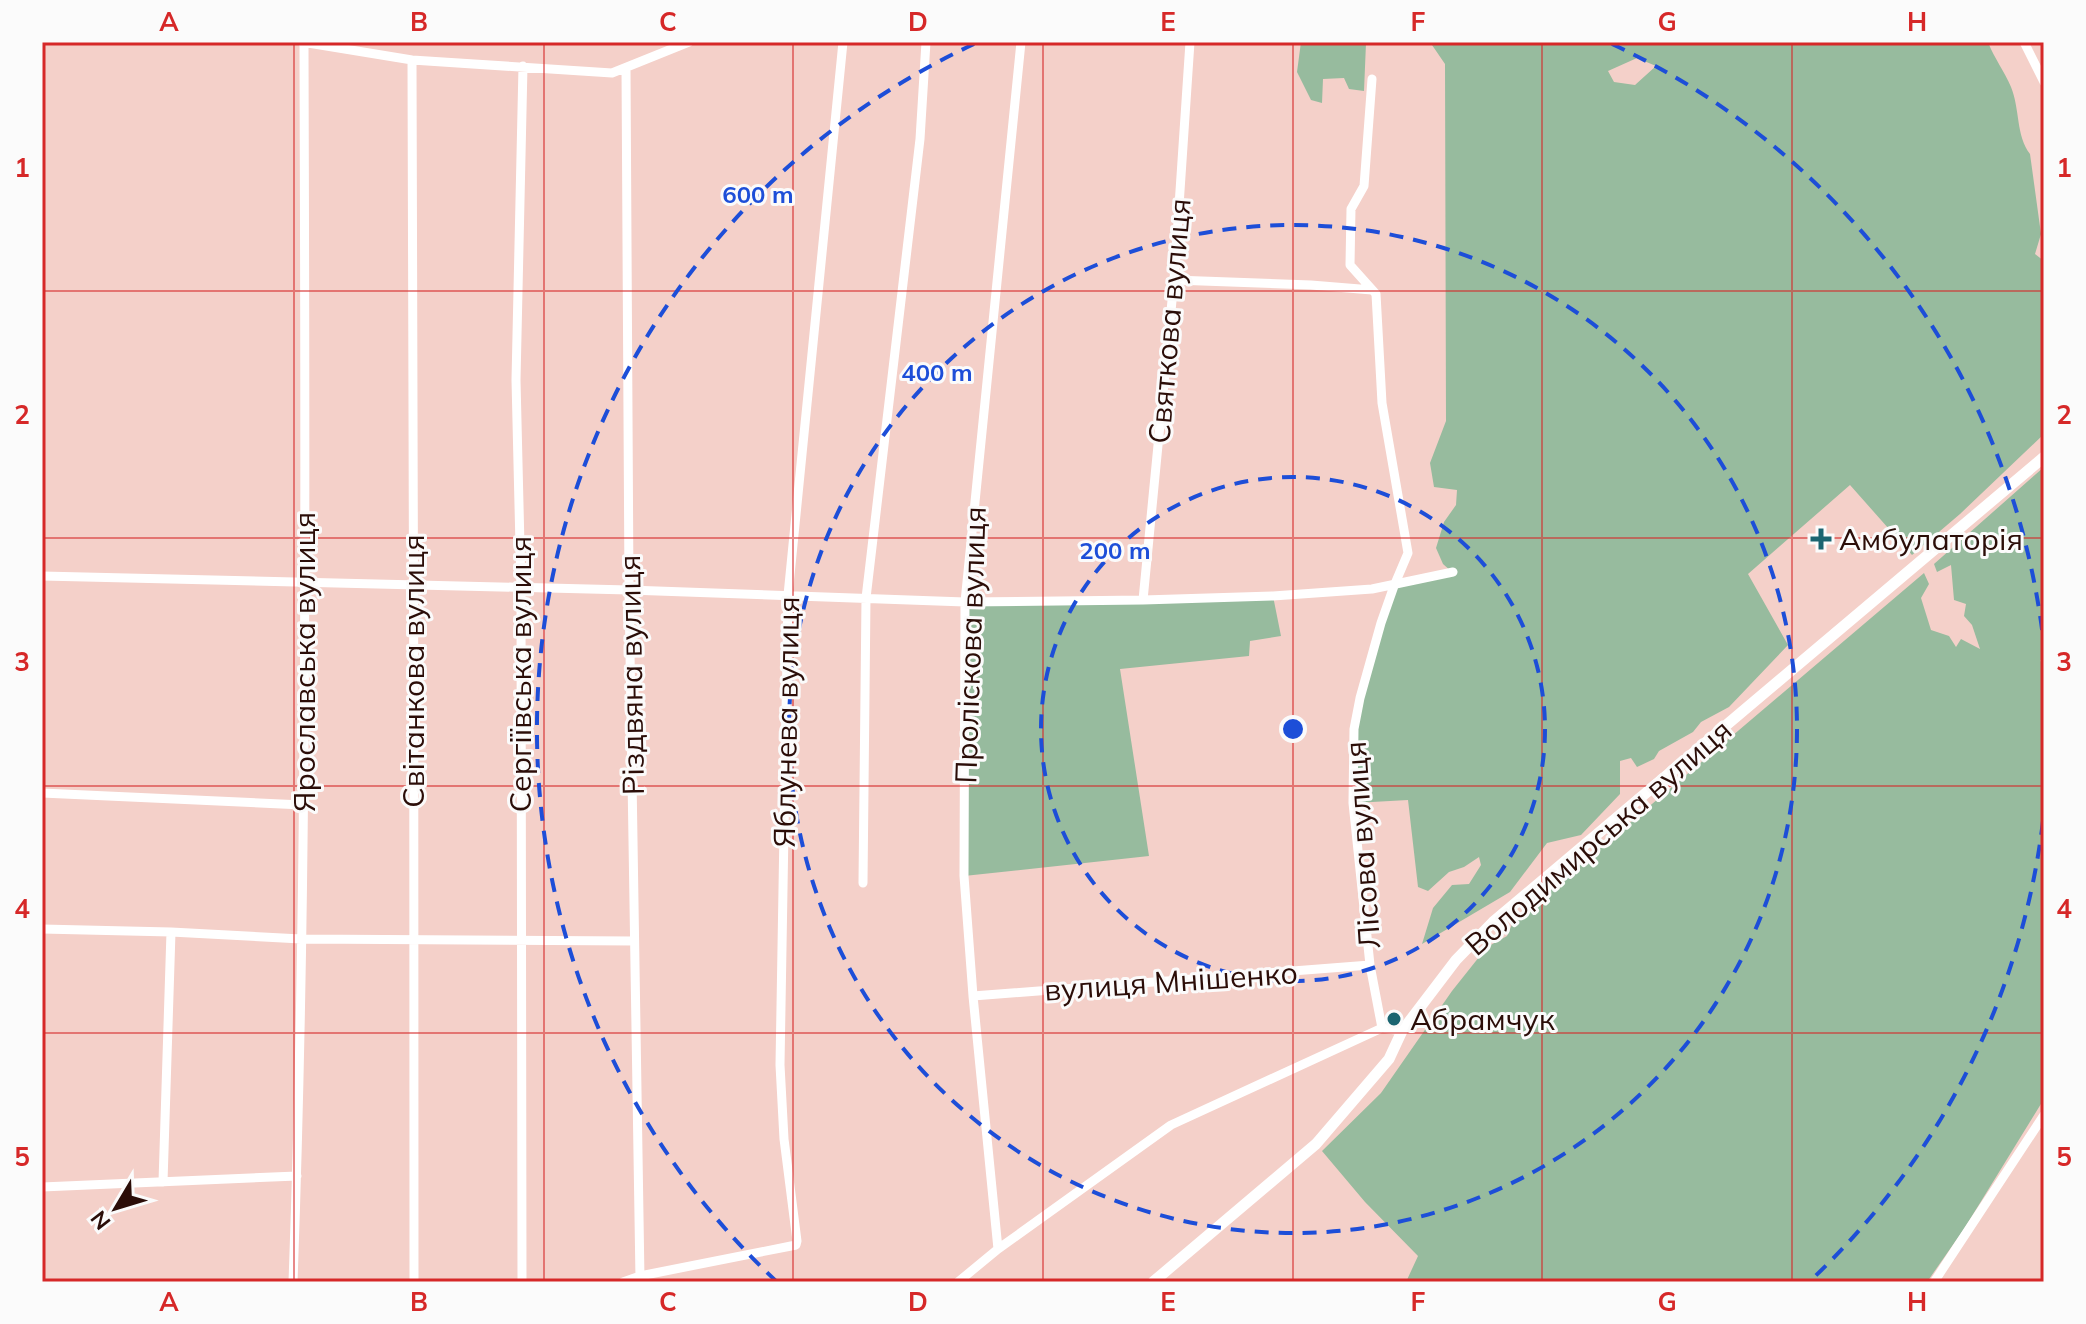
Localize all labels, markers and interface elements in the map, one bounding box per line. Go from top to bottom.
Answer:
text: A [159,5,179,38]
text: B [410,5,428,38]
text: C [659,5,677,38]
text: D [908,5,928,38]
text: E [1160,5,1176,38]
text: F [1411,5,1426,38]
text: G [1657,5,1677,38]
text: H [1907,5,1927,38]
text: 1 [14,151,30,184]
text: 1 [2056,151,2072,184]
text: 600 m [722,179,794,209]
street label: Святкова вулиця [1139,197,1199,445]
text: 400 m [901,357,973,387]
text: 2 [14,398,30,431]
text: 2 [2056,398,2072,431]
street label: Проліскова вулиця [946,506,994,784]
street label: Ярославська вулиця [285,512,323,812]
place label: Амбулаторія [1839,520,2023,558]
marker: Амбулаторія [1810,528,1832,550]
street label: Світанкова вулиця [394,534,432,808]
text: 200 m [1079,535,1151,565]
street label: Сергіївська вулиця [501,536,539,812]
street label: Різдвяна вулиця [610,554,652,796]
street label: Яблунева вулиця [765,596,807,848]
text: 3 [14,645,30,678]
text: 3 [2056,645,2072,678]
street label: Володимирська вулиця [1457,711,1739,963]
centre of rings [1279,715,1307,743]
street label: Лісова вулиця [1336,740,1388,950]
text: 4 [14,892,30,925]
text: 4 [2056,892,2072,925]
street label: вулиця Мнішенко [1043,953,1299,1009]
place label: Абрамчук [1410,1000,1556,1038]
marker: Абрамчук [1385,1010,1403,1028]
text: 5 [14,1140,30,1173]
text: 5 [2056,1140,2072,1173]
north arrow [76,1168,156,1248]
text: N [84,1205,116,1235]
text: A [159,1285,179,1318]
text: B [410,1285,428,1318]
text: C [659,1285,677,1318]
text: D [908,1285,928,1318]
text: E [1160,1285,1176,1318]
text: F [1411,1285,1426,1318]
text: G [1657,1285,1677,1318]
text: H [1907,1285,1927,1318]

